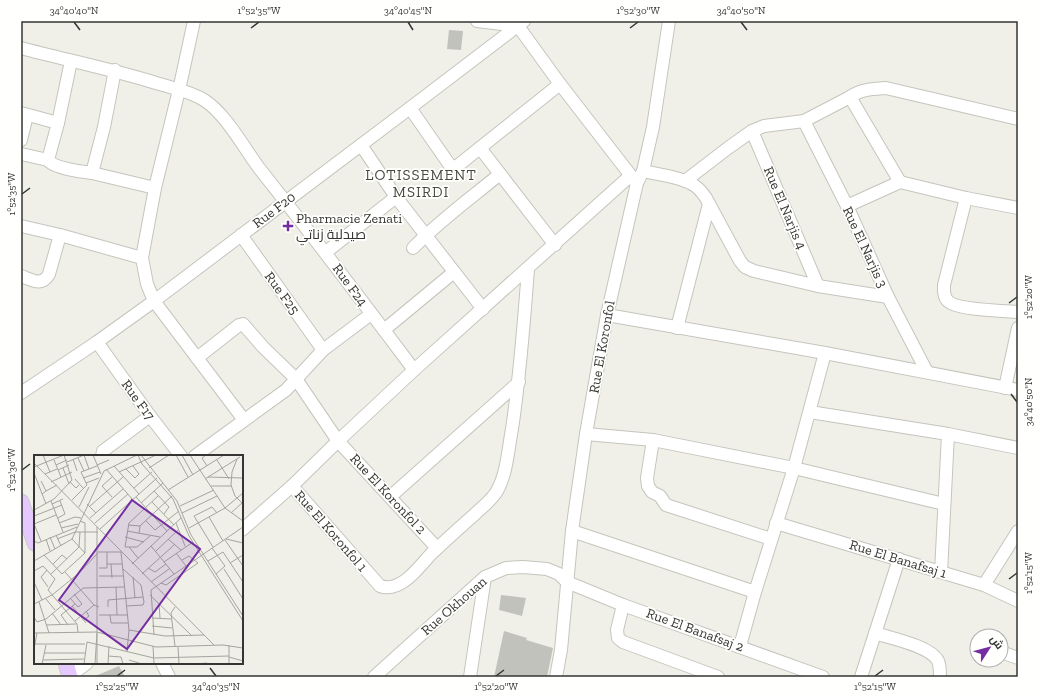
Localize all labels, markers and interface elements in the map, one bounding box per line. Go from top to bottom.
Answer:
text: 34°40'40"N [50,5,99,17]
text: 1°52'35"W [238,5,281,17]
text: 34°40'45"N [384,5,433,17]
text: 1°52'30"W [616,5,660,17]
text: 34°40'50"N [717,5,766,17]
street label: Rue El Narjis 4 [760,164,810,252]
district label: LOTISSEMENT MSIRDI [365,166,477,201]
text: 1°52'35"W [6,172,18,215]
street label: Rue F20 [249,188,299,232]
street label: Rue El Narjis 3 [839,204,891,290]
place label: Pharmacie Zenati صيدلية زناتي [296,210,402,246]
marker: Pharmacie Zenati صيدلية زناتي [283,221,293,231]
street label: Rue F24 [329,260,371,310]
street label: Rue F25 [261,268,303,318]
text: 1°52'20"W [1023,274,1035,319]
street label: Rue El Koronfol [585,299,619,395]
street label: Rue F17 [118,376,159,424]
text: 34°40'50"N [1023,377,1035,426]
text: 1°52'30"W [6,448,18,492]
street label: Rue El Koronfol 2 [346,450,430,538]
inset map [34,455,243,664]
street label: Rue El Koronfol 1 [291,487,371,576]
street label: Rue El Banafsaj 1 [847,536,949,582]
text: 1°52'15"W [1023,551,1035,594]
street label: Rue Okhouan [418,573,490,639]
street label: Rue El Banafsaj 2 [644,604,746,656]
north arrow [969,628,1009,668]
text: ش [987,633,1006,652]
text: 1°52'25"W [95,681,139,693]
text: 34°40'35"N [192,681,241,693]
text: 1°52'20"W [474,681,519,693]
text: 1°52'15"W [854,681,897,693]

